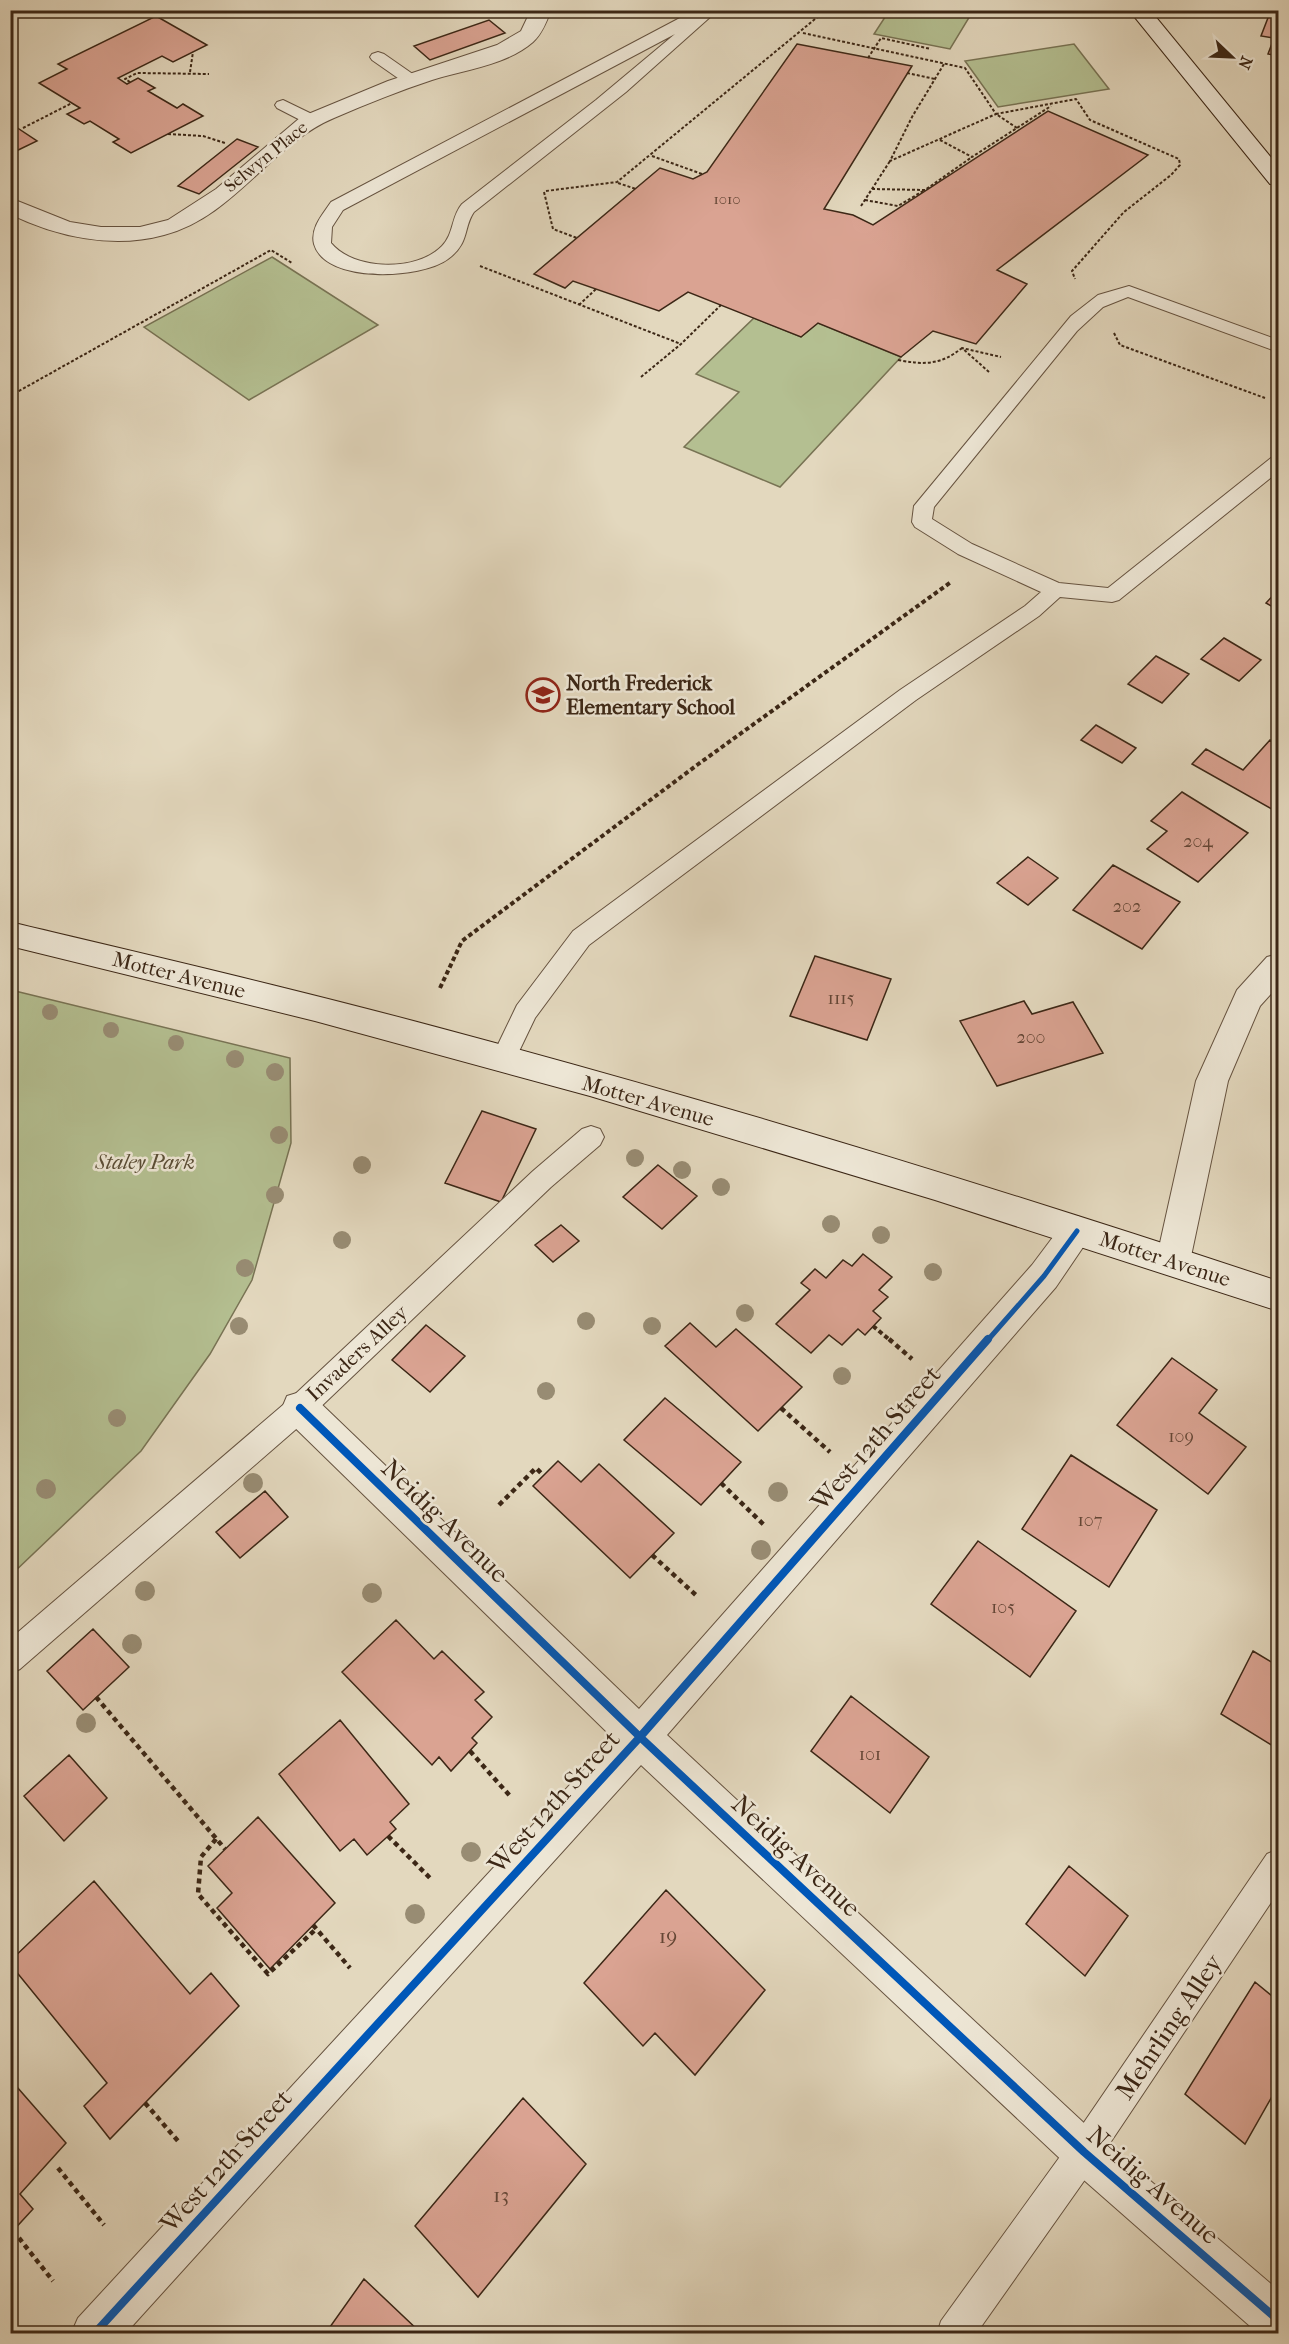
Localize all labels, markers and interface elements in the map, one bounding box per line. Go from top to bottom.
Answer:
north arrow [1202,27,1262,87]
text: N [1234,53,1256,73]
street label: Selwyn Place [220,117,312,197]
house number: 1010 [714,190,741,208]
place label: North Frederick Elementary School [566,671,735,719]
school or university icon: North Frederick Elementary School [525,677,561,713]
house number: 204 [1183,831,1213,852]
house number: 202 [1113,896,1141,917]
street label: Motter Avenue [110,947,248,1003]
house number: 1115 [828,988,855,1009]
house number: 200 [1016,1027,1046,1048]
street label: Motter Avenue [579,1071,717,1131]
park label: Staley Park [94,1150,195,1174]
street label: Motter Avenue [1097,1227,1233,1291]
street label: Invaders Alley [302,1300,413,1406]
street label: West 12th Street [804,1359,948,1518]
house number: 109 [1168,1426,1194,1447]
street label: Neidig Avenue [375,1453,515,1589]
house number: 107 [1078,1510,1103,1531]
house number: 105 [991,1597,1015,1618]
street label: West 12th Street [481,1724,627,1881]
house number: 101 [859,1744,881,1765]
street label: Neidig Avenue [725,1788,867,1924]
house number: 19 [659,1924,677,1948]
street label: Mehrling Alley [1109,1948,1230,2106]
street label: West 12th Street [153,2083,299,2240]
street label: Neidig Avenue [1081,2119,1225,2251]
house number: 13 [493,2183,509,2207]

